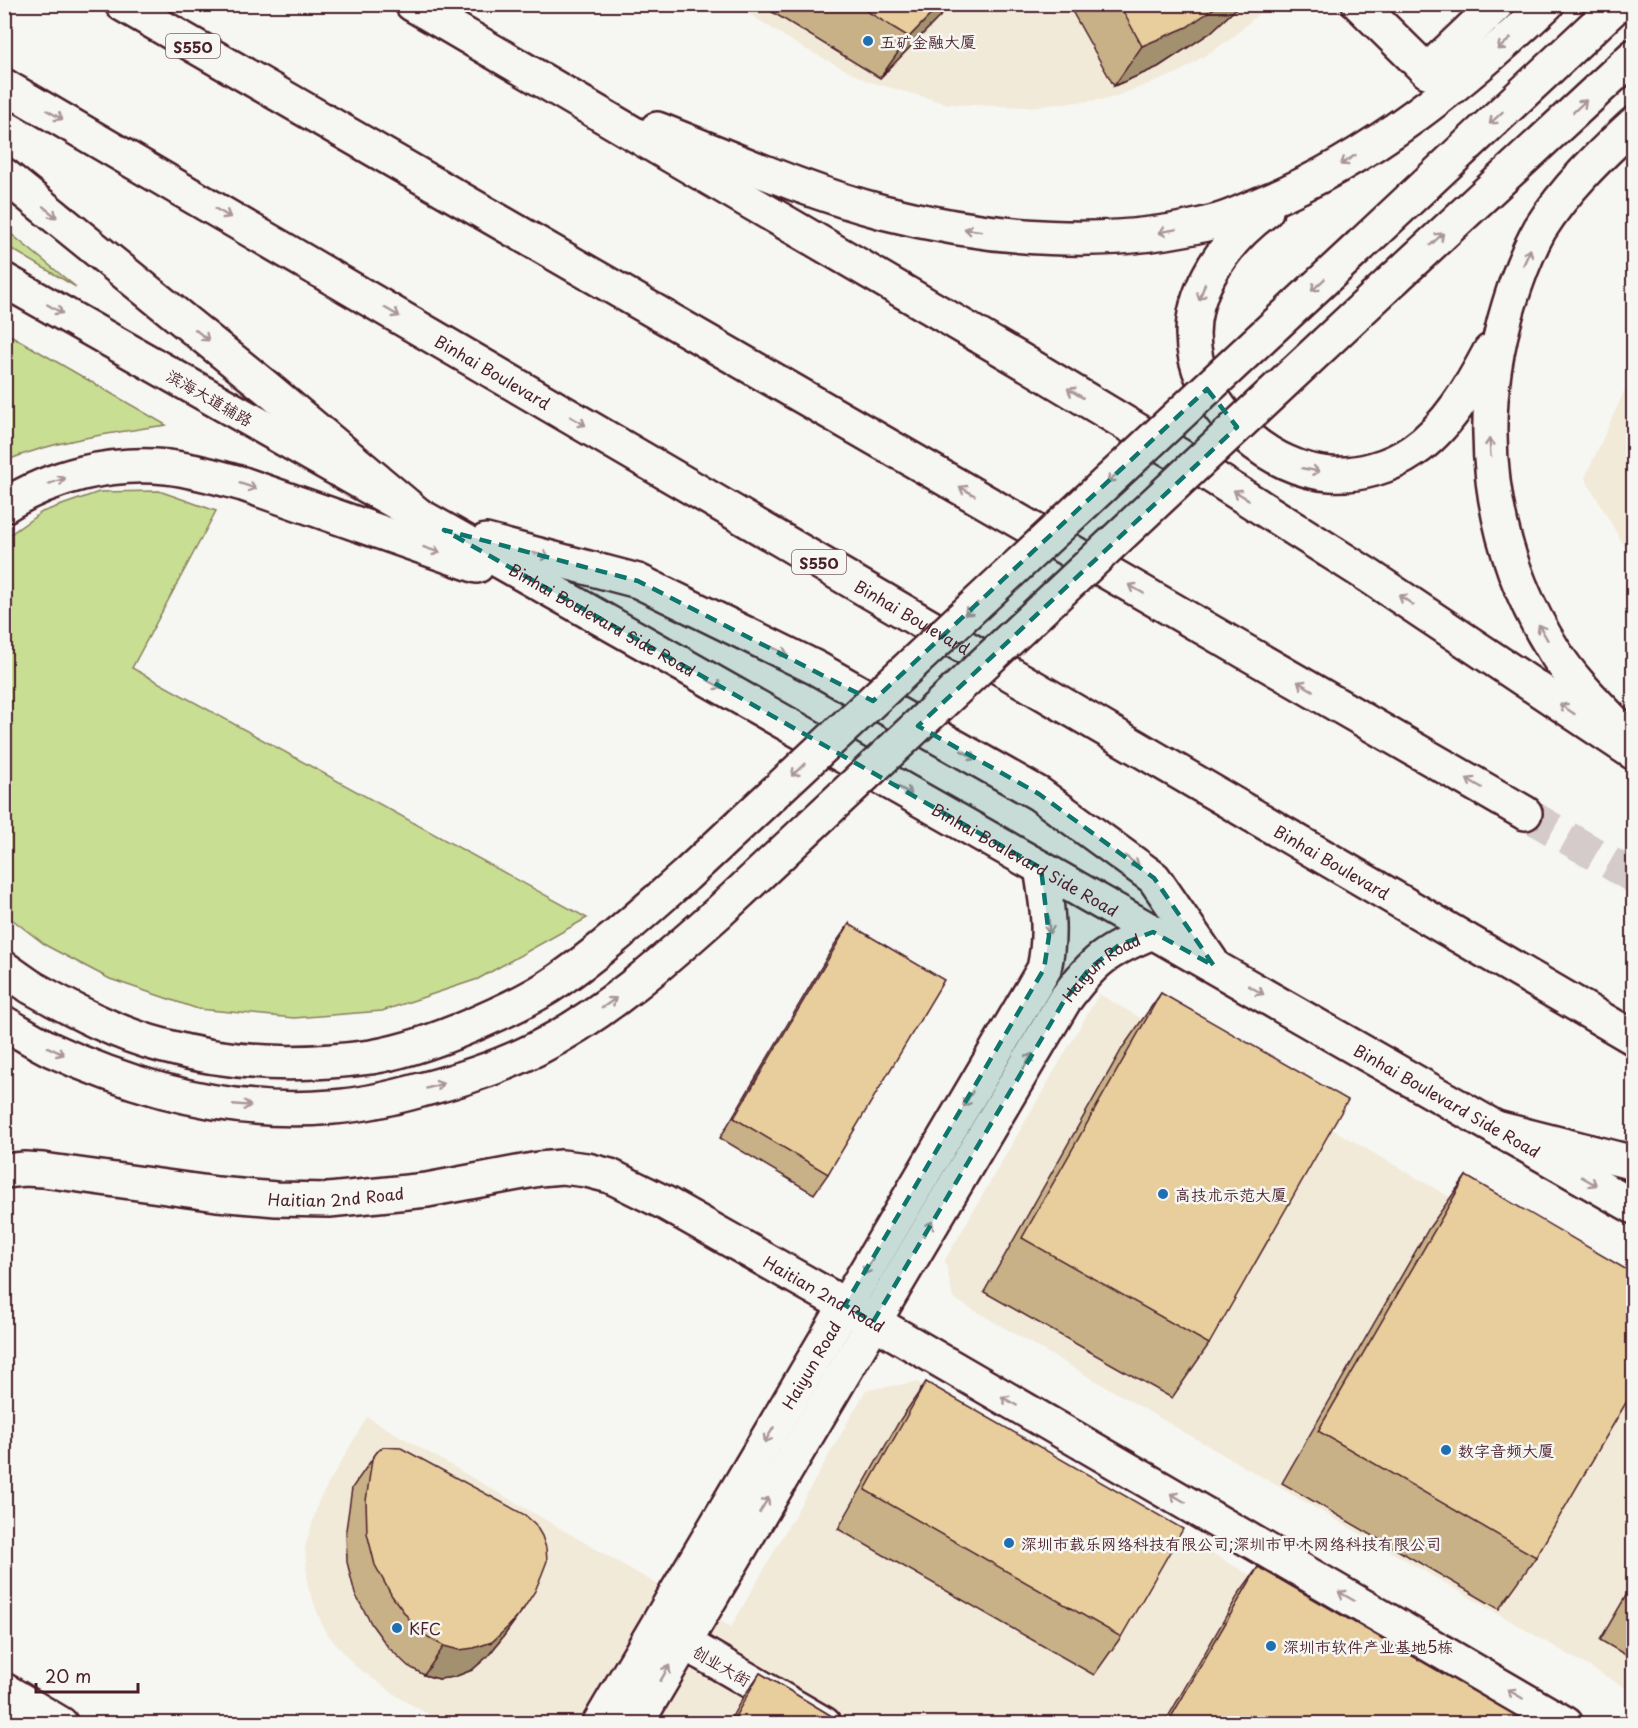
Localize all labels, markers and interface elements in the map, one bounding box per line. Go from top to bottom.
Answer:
place label: 五矿金融大厦 [880,29,976,53]
road number: S550 [166,34,220,58]
marker: 五矿金融大厦 [861,34,875,48]
one-way arrow [1497,37,1512,51]
one-way arrow [1572,99,1587,113]
one-way arrow [46,109,63,121]
one-way arrow [1489,111,1504,126]
one-way arrow [1340,155,1357,167]
one-way arrow [42,205,57,219]
one-way arrow [214,208,231,220]
one-way arrow [964,224,984,235]
one-way arrow [1158,225,1178,236]
one-way arrow [1429,233,1444,247]
one-way arrow [1522,249,1533,267]
one-way arrow [1311,278,1326,292]
one-way arrow [1196,282,1207,300]
one-way arrow [46,304,64,315]
one-way arrow [383,306,400,318]
one-way arrow [193,328,209,341]
street label: Binhai Boulevard [430,328,555,415]
street label: 滨海大道辅路 [162,363,258,431]
one-way arrow [1067,387,1084,399]
one-way arrow [569,415,586,427]
one-way arrow [1484,437,1495,457]
one-way arrow [1301,465,1321,476]
one-way arrow [1107,469,1122,483]
one-way arrow [47,475,66,486]
one-way arrow [238,481,257,492]
one-way arrow [959,485,976,497]
one-way arrow [1233,488,1250,500]
one-way arrow [422,546,441,557]
one-way arrow [531,550,550,562]
road number: S550 [792,550,846,574]
street label: Binhai Boulevard Side Road [505,557,700,682]
street label: Binhai Boulevard [850,573,975,660]
one-way arrow [1128,582,1145,594]
one-way arrow [1398,594,1414,606]
one-way arrow [964,602,979,616]
one-way arrow [1537,624,1548,642]
one-way arrow [770,645,788,657]
one-way arrow [706,679,724,690]
one-way arrow [1297,680,1314,692]
one-way arrow [1560,703,1576,715]
one-way arrow [960,749,977,761]
one-way arrow [791,763,806,778]
one-way arrow [1466,777,1483,789]
one-way arrow [894,785,912,796]
street label: Binhai Boulevard Side Road [928,797,1123,922]
street label: Binhai Boulevard [1270,818,1395,905]
one-way arrow [1123,855,1139,868]
one-way arrow [1043,915,1054,935]
street label: Haiyun Road [1056,927,1144,1007]
one-way arrow [1247,984,1264,996]
one-way arrow [601,997,617,1009]
street label: Binhai Boulevard Side Road [1350,1037,1545,1163]
one-way arrow [46,1046,64,1057]
one-way arrow [1023,1053,1034,1071]
one-way arrow [425,1080,444,1092]
one-way arrow [961,1090,973,1107]
one-way arrow [232,1100,252,1111]
one-way arrow [1580,1175,1597,1187]
street label: Haitian 2nd Road [267,1180,405,1212]
place label: 高技术示范大厦 [1175,1182,1287,1206]
marker: 高技术示范大厦 [1156,1187,1170,1201]
one-way arrow [922,1221,934,1238]
street label: Haitian 2nd Road [759,1249,889,1338]
one-way arrow [861,1258,873,1275]
street label: Haiyun Road [775,1316,846,1413]
one-way arrow [1001,1394,1018,1406]
one-way arrow [762,1426,774,1443]
place label: 数字音频大厦 [1458,1438,1554,1462]
marker: 数字音频大厦 [1439,1443,1453,1457]
one-way arrow [1170,1492,1187,1504]
one-way arrow [759,1497,771,1514]
place label: 深圳市载乐网络科技有限公司;深圳市甲木网络科技有限公司 [1021,1531,1442,1555]
marker: 深圳市载乐网络科技有限公司;深圳市甲木网络科技有限公司 [1002,1536,1016,1550]
one-way arrow [1338,1590,1355,1602]
place label: KFC [409,1616,441,1640]
marker: KFC [390,1621,404,1635]
place label: 深圳市软件产业基地5栋 [1283,1634,1453,1658]
street label: 创业大街 [688,1639,756,1691]
marker: 深圳市软件产业基地5栋 [1264,1639,1278,1653]
scale bar [36,1656,138,1694]
text: 20 m [45,1662,91,1689]
one-way arrow [659,1665,671,1682]
one-way arrow [1507,1688,1524,1700]

